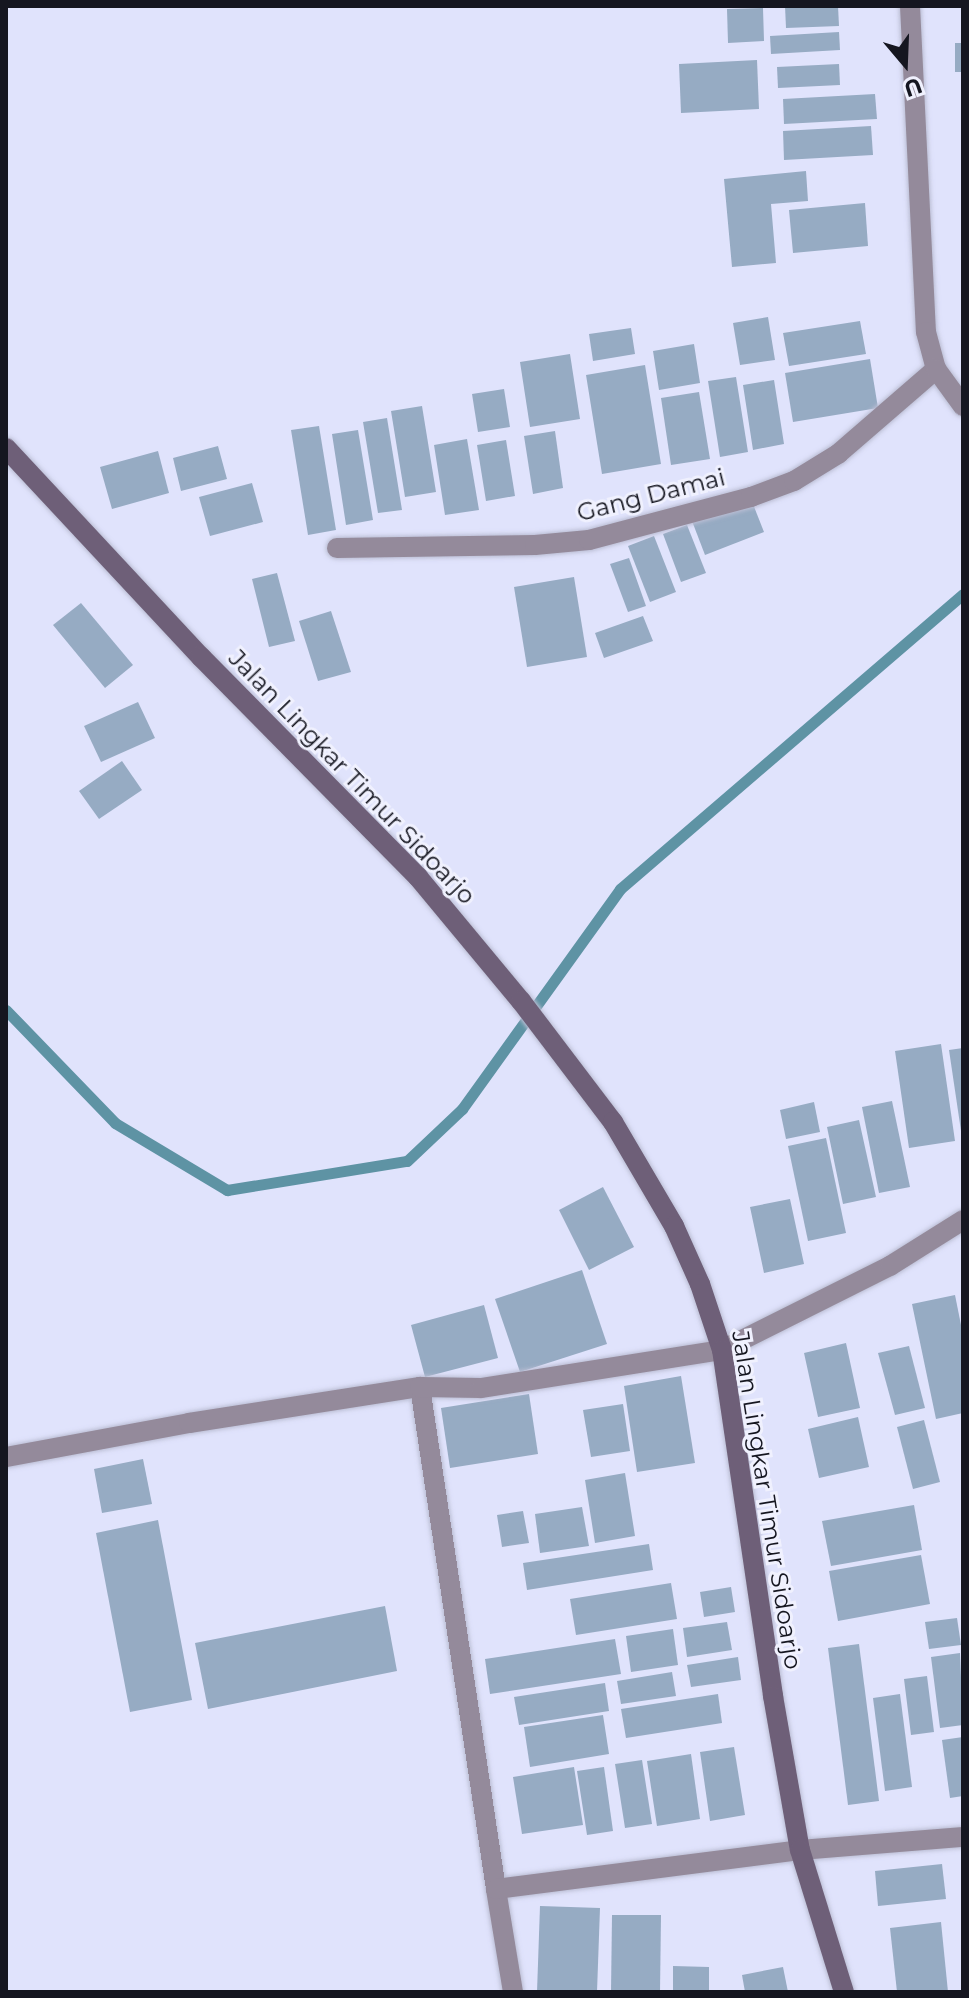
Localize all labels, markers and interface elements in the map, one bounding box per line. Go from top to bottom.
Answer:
north arrow [865,24,945,104]
text: U [900,72,926,103]
street label: Gang Damai [574,463,728,527]
street label: Jalan Lingkar Timur Sidoarjo [223,644,481,910]
street label: Jalan Lingkar Timur Sidoarjo [726,1329,808,1671]

